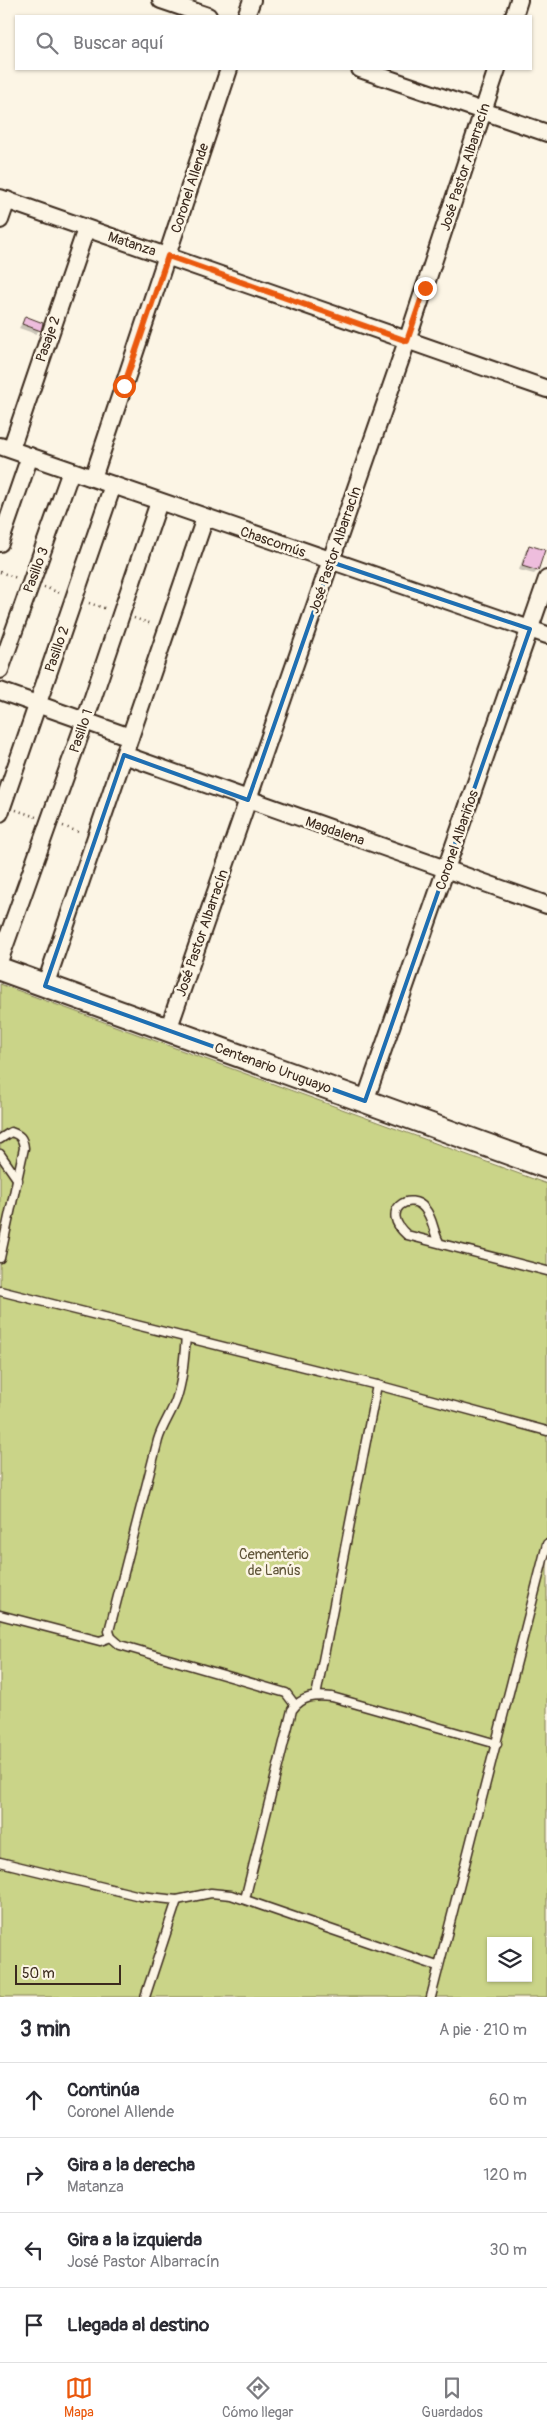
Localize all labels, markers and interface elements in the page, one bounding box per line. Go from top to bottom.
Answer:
search box [15,15,532,70]
icon: search [33,29,61,57]
text: Buscar aquí [73,31,164,55]
street label: José Pastor Albarracín [436,101,494,233]
street label: Coronel Allende [167,141,213,235]
street label: Matanza [106,228,158,260]
route end [414,277,437,300]
street label: Pasaje 2 [32,314,64,364]
route start [113,375,136,398]
street label: José Pastor Albarracín [305,484,365,616]
street label: Chascomús [238,523,309,561]
street label: Pasillo 3 [20,545,52,595]
street label: Pasillo 2 [41,624,73,674]
street label: Pasillo 1 [66,707,96,755]
street label: Coronel Albariños [432,787,482,892]
street label: Magdalena [303,813,367,849]
street label: José Pastor Albarracín [172,867,232,999]
street label: Centenario Uruguayo [212,1039,334,1097]
park label: Cementerio de Lanús [239,1546,309,1579]
map controls [487,1937,532,1982]
button: layers [487,1937,532,1982]
scale bar [15,1962,121,1985]
text: 50 m [22,1965,55,1982]
text: 3 min [20,2016,70,2043]
text: A pie · 210 m [439,2020,527,2040]
text: Continúa [67,2078,140,2102]
icon: ahead [20,2086,48,2114]
text: 60 m [489,2090,527,2110]
text: Coronel Allende [67,2102,174,2122]
text: Gira a la derecha [67,2153,195,2177]
icon: right [20,2161,48,2189]
text: 120 m [483,2165,527,2185]
text: Matanza [67,2177,124,2197]
text: Gira a la izquierda [67,2228,202,2252]
icon: left [20,2236,48,2264]
text: 30 m [489,2240,527,2260]
text: José Pastor Albarracín [67,2252,219,2272]
icon: arrive [20,2311,48,2339]
text: Llegada al destino [67,2313,209,2337]
tab: Mapa [64,2374,94,2421]
tab: Cómo llegar [222,2374,293,2421]
tab: Guardados [422,2374,483,2421]

